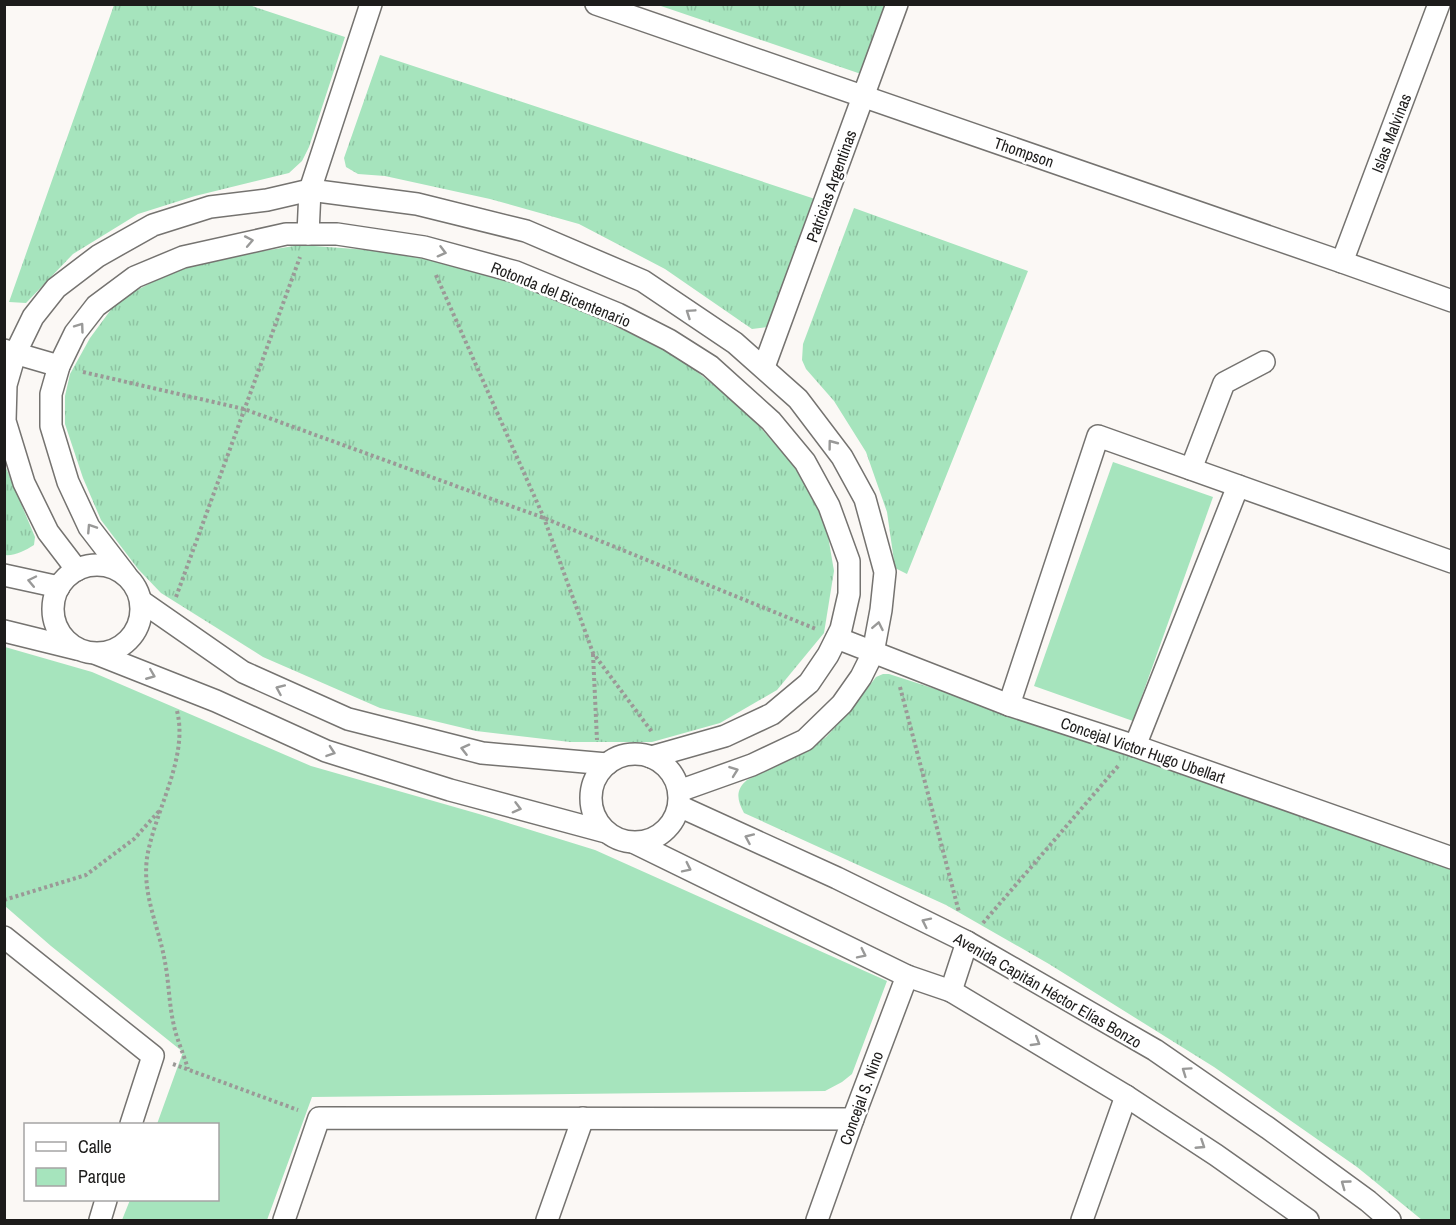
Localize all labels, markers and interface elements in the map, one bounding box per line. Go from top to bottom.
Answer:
street label: Islas Malvinas [1366,90,1416,176]
street label: Patricias Argentinas [800,127,862,245]
street label: Thompson [991,132,1057,172]
one-way arrow [244,235,254,248]
one-way arrow [436,245,447,257]
street label: Rotonda del Bicentenario [488,256,634,332]
one-way arrow [685,309,696,320]
one-way arrow [73,323,84,334]
one-way arrow [828,439,839,450]
one-way arrow [87,524,98,535]
one-way arrow [27,575,37,588]
one-way arrow [871,622,884,632]
one-way arrow [145,668,156,680]
one-way arrow [276,684,287,696]
street label: Concejal Victor Hugo Ubellart [1058,712,1229,789]
one-way arrow [461,743,471,756]
one-way arrow [325,744,335,757]
one-way arrow [728,766,739,779]
one-way arrow [511,801,522,813]
one-way arrow [745,834,756,846]
one-way arrow [681,861,692,873]
one-way arrow [921,917,932,929]
street label: Avenida Capitán Héctor Elías Bonzo [949,927,1146,1053]
one-way arrow [856,946,867,958]
one-way arrow [1030,1034,1040,1046]
street label: Concejal S. Nino [834,1048,888,1148]
one-way arrow [1181,1067,1192,1078]
legend [24,1123,219,1201]
text: Calle [78,1134,112,1159]
one-way arrow [1195,1138,1205,1150]
text: Parque [78,1164,126,1189]
one-way arrow [1340,1180,1351,1191]

